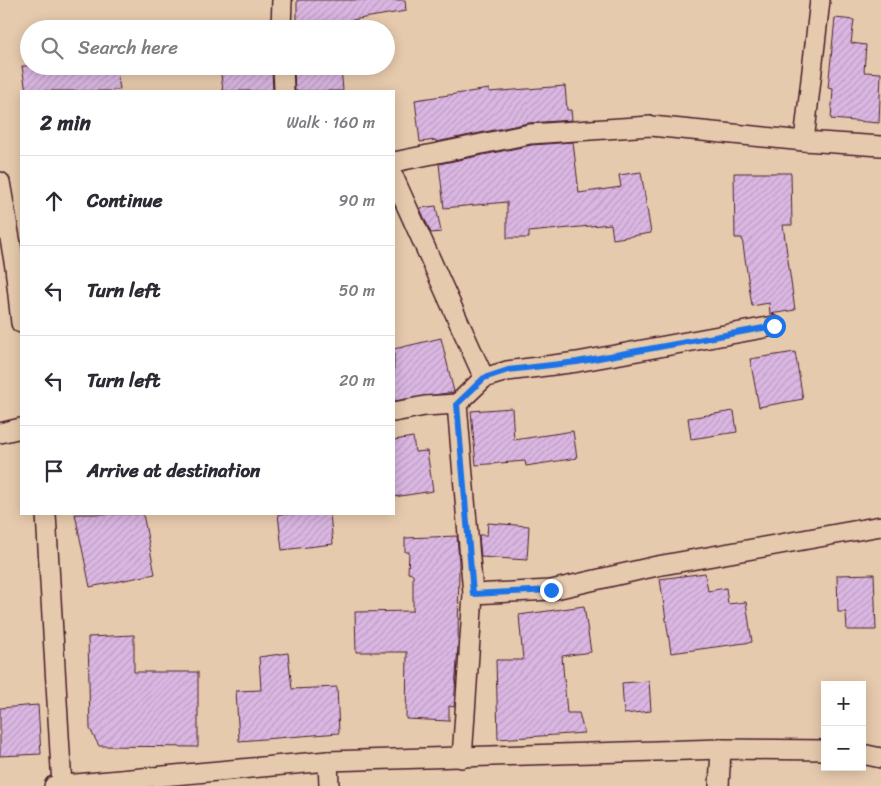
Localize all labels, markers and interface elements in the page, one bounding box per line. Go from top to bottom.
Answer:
search box [20,20,395,75]
text: Search here [78,31,178,64]
icon: search [38,34,66,62]
text: 2 min [40,104,91,142]
text: Walk · 160 m [286,108,375,137]
text: Continue [87,184,163,217]
text: 90 m [339,186,375,215]
icon: ahead [40,187,68,215]
text: Turn left [87,274,160,307]
text: 50 m [339,276,375,305]
icon: left [40,277,68,305]
route start [763,315,786,338]
text: Turn left [87,364,160,397]
text: 20 m [339,366,375,395]
icon: left [40,367,68,395]
text: Arrive at destination [87,454,260,487]
icon: arrive [40,457,68,485]
route end [540,579,563,602]
map controls [821,681,866,771]
button: + [821,681,866,726]
button: − [821,726,866,771]

